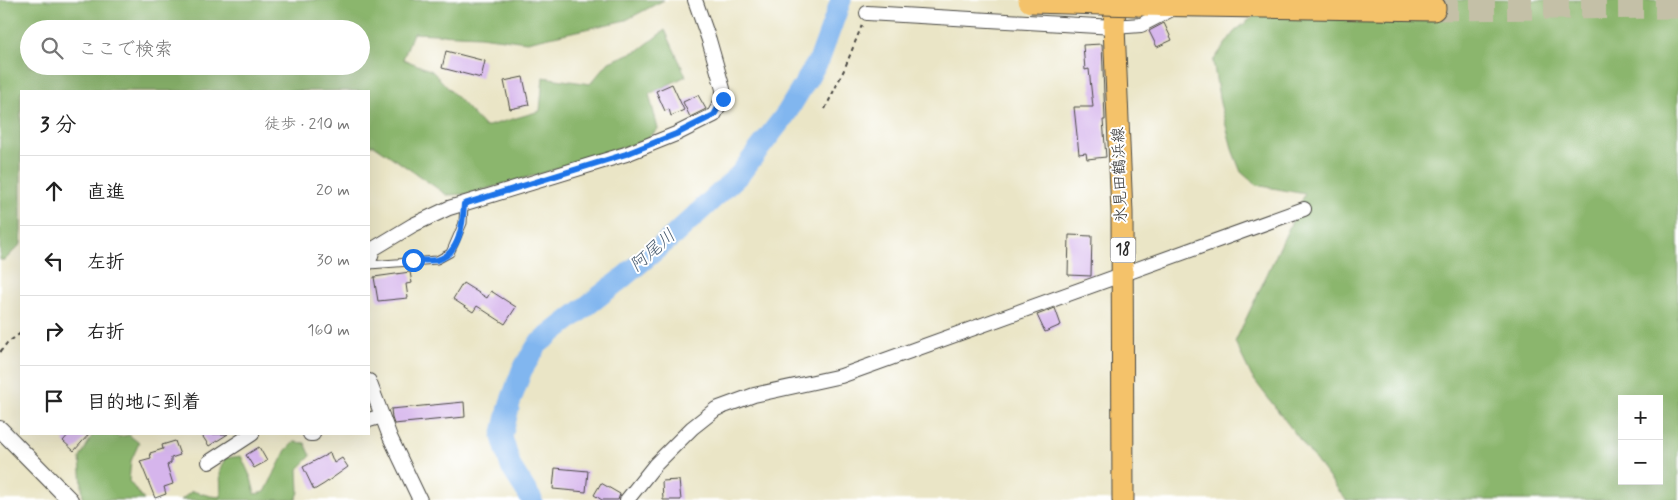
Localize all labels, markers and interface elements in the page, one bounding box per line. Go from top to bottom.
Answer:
search box [20,20,370,75]
icon: search [38,34,66,62]
text: ここで検索 [78,37,173,62]
route end [712,88,735,111]
text: 3 分 [40,111,76,139]
text: 徒歩 · 210 m [264,114,350,135]
street label: 氷見田鶴浜線 [1108,127,1132,223]
icon: ahead [40,177,68,205]
text: 直進 [87,180,125,205]
text: 20 m [316,180,350,201]
water label: 阿尾川 [625,224,681,278]
road number: 18 [1110,238,1136,262]
icon: left [40,247,68,275]
route start [402,249,425,272]
text: 左折 [87,250,125,275]
text: 30 m [317,250,350,271]
icon: right [40,317,68,345]
text: 右折 [87,320,125,345]
text: 160 m [307,320,350,341]
icon: arrive [40,387,68,415]
text: 目的地に到着 [87,390,201,415]
map controls [1618,395,1663,485]
button: + [1618,395,1663,440]
button: − [1618,440,1663,485]

